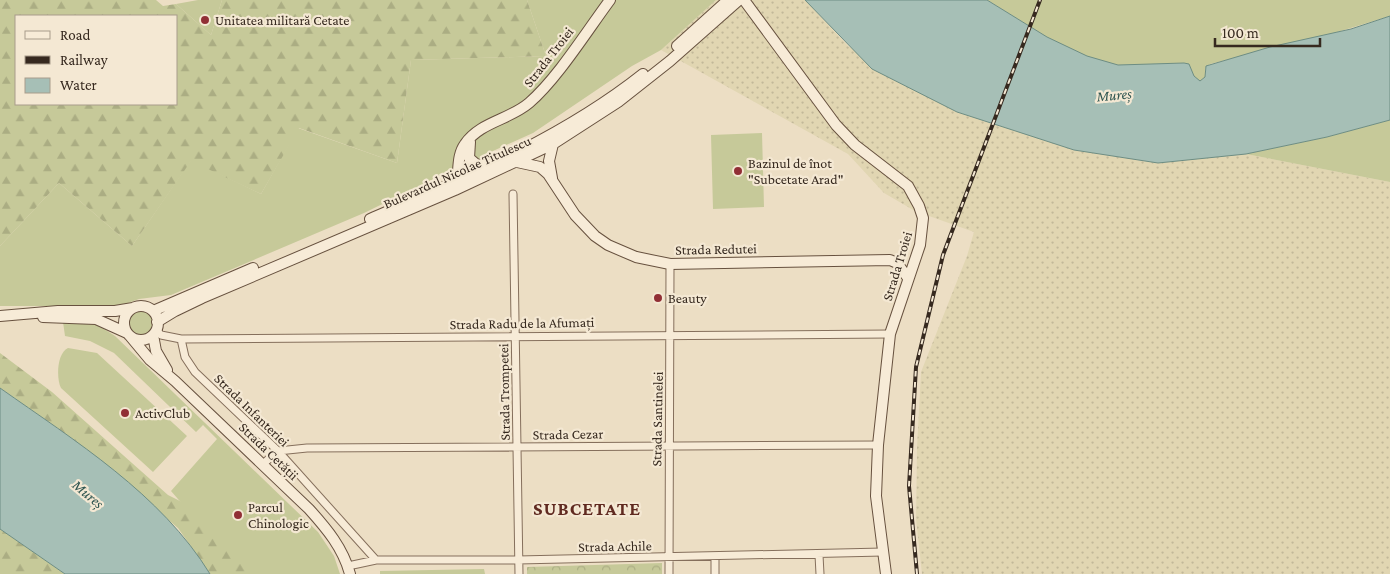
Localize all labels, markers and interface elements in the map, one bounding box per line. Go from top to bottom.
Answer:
place label: Unitatea militară Cetate [215,12,349,28]
marker: Unitatea militară Cetate [199,14,211,26]
legend [15,15,178,105]
scale bar [1215,15,1320,47]
street label: Strada Troiei [520,24,577,90]
text: 100 m [1222,25,1259,41]
text: Road [60,27,91,43]
text: Railway [60,52,108,69]
text: Water [60,77,97,93]
water label: Mureș [1095,85,1133,107]
street label: Bulevardul Nicolae Titulescu [381,132,534,212]
place label: Bazinul de înot "Subcetate Arad" [748,155,843,187]
marker: Bazinul de înot "Subcetate Arad" [732,165,744,177]
street label: Strada Troiei [879,229,915,303]
street label: Strada Redutei [675,240,757,258]
place label: Beauty [668,290,707,306]
marker: Beauty [652,292,664,304]
street label: Strada Radu de la Afumați [449,314,595,333]
street label: Strada Trompetei [495,343,513,441]
street label: Strada Infanteriei [211,370,293,450]
street label: Strada Santinelei [648,371,666,467]
place label: ActivClub [135,405,190,421]
marker: ActivClub [119,407,131,419]
street label: Strada Cetății [235,419,302,484]
street label: Strada Cezar [533,425,603,443]
water label: Mureș [67,476,107,513]
district label: SUBCETATE [533,498,641,519]
place label: Parcul Chinologic [248,499,309,531]
marker: Parcul Chinologic [232,509,244,521]
street label: Strada Achile [578,537,652,555]

